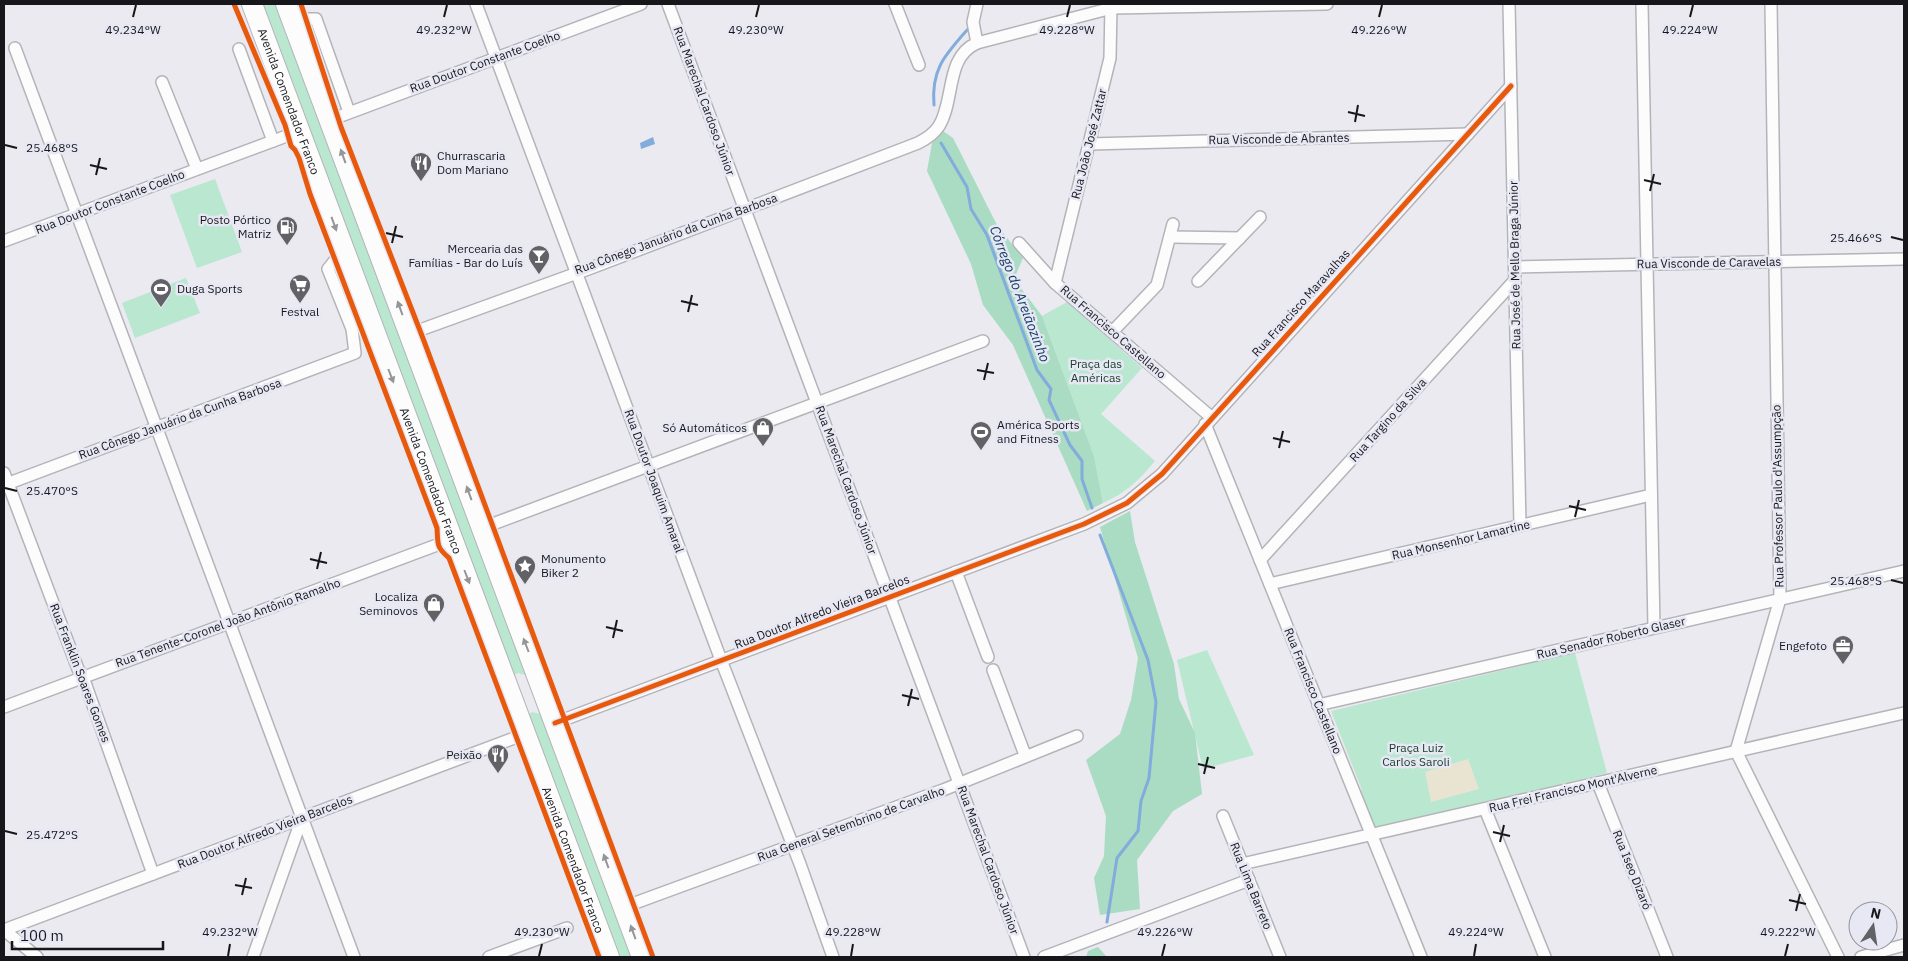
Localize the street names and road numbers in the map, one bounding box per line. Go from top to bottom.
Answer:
street label: Rua Marechal Cardoso Júnior [671,24,739,178]
street label: Avenida Comendador Franco [255,26,323,177]
street label: Rua Doutor Constante Coelho [408,27,562,96]
street label: Rua João José Zattar [1068,87,1110,201]
street label: Rua Visconde de Abrantes [1208,130,1350,147]
street label: Rua Doutor Constante Coelho [33,166,187,237]
street label: Rua José de Mello Braga Júnior [1506,180,1523,349]
street label: Rua Cônego Januário da Cunha Barbosa [572,190,780,277]
street label: Rua Francisco Maravalhas [1248,246,1353,360]
street label: Rua Visconde de Caravelas [1637,254,1782,271]
street label: Rua Francisco Castellano [1057,282,1169,382]
street label: Rua Targino da Silva [1346,374,1430,465]
street label: Rua Cônego Januário da Cunha Barbosa [76,375,284,462]
street label: Rua Marechal Cardoso Júnior [813,403,881,557]
street label: Rua Professor Paulo d'Assumpção [1768,404,1787,588]
street label: Avenida Comendador Franco [397,405,465,556]
street label: Rua Doutor Joaquim Amaral [622,407,687,555]
street label: Rua Monsenhor Lamartine [1390,516,1532,563]
street label: Rua Doutor Alfredo Vieira Barcelos [732,571,912,652]
street label: Rua Tenente-Coronel João Antônio Ramalho [113,575,343,670]
street label: Rua Franklin Soares Gomes [47,601,114,745]
street label: Rua Senador Roberto Glaser [1535,613,1687,662]
street label: Rua Francisco Castellano [1281,625,1346,756]
street label: Rua Frei Francisco Mont'Alverne [1487,762,1659,815]
street label: Rua General Setembrino de Carvalho [755,782,947,864]
street label: Rua Marechal Cardoso Júnior [955,783,1023,937]
street label: Avenida Comendador Franco [539,784,607,935]
street label: Rua Doutor Alfredo Vieira Barcelos [175,791,355,872]
street label: Rua Iseo Dizaró [1610,828,1655,912]
street label: Rua Lima Barreto [1227,840,1276,932]

